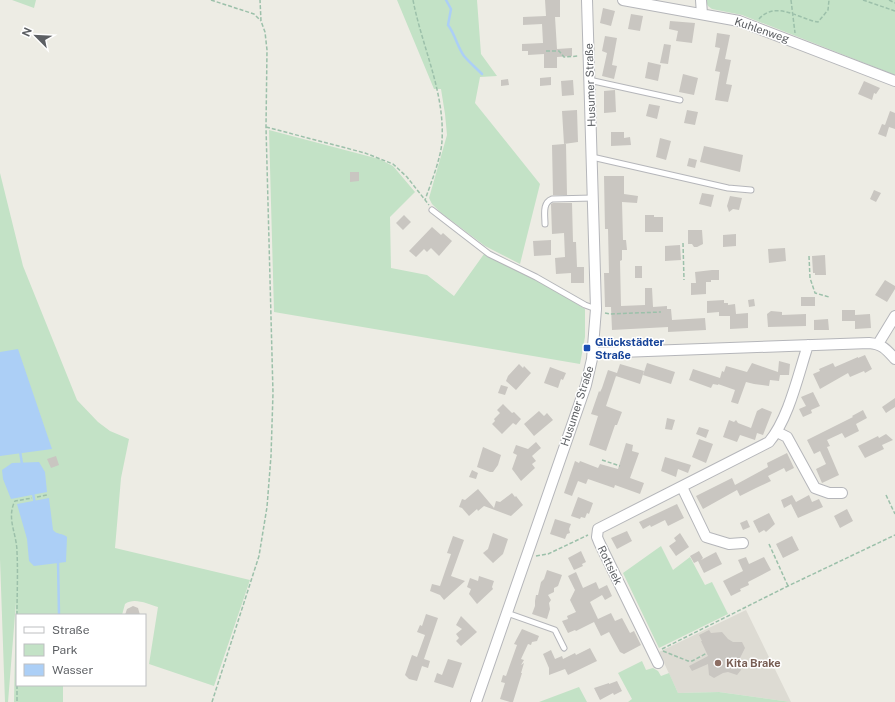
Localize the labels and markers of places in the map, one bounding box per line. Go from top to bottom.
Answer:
place label: Glückstädter Straße [595,336,665,361]
marker: Glückstädter Straße [582,343,592,353]
place label: Kita Brake [726,657,781,669]
marker: Kita Brake [713,658,723,668]

